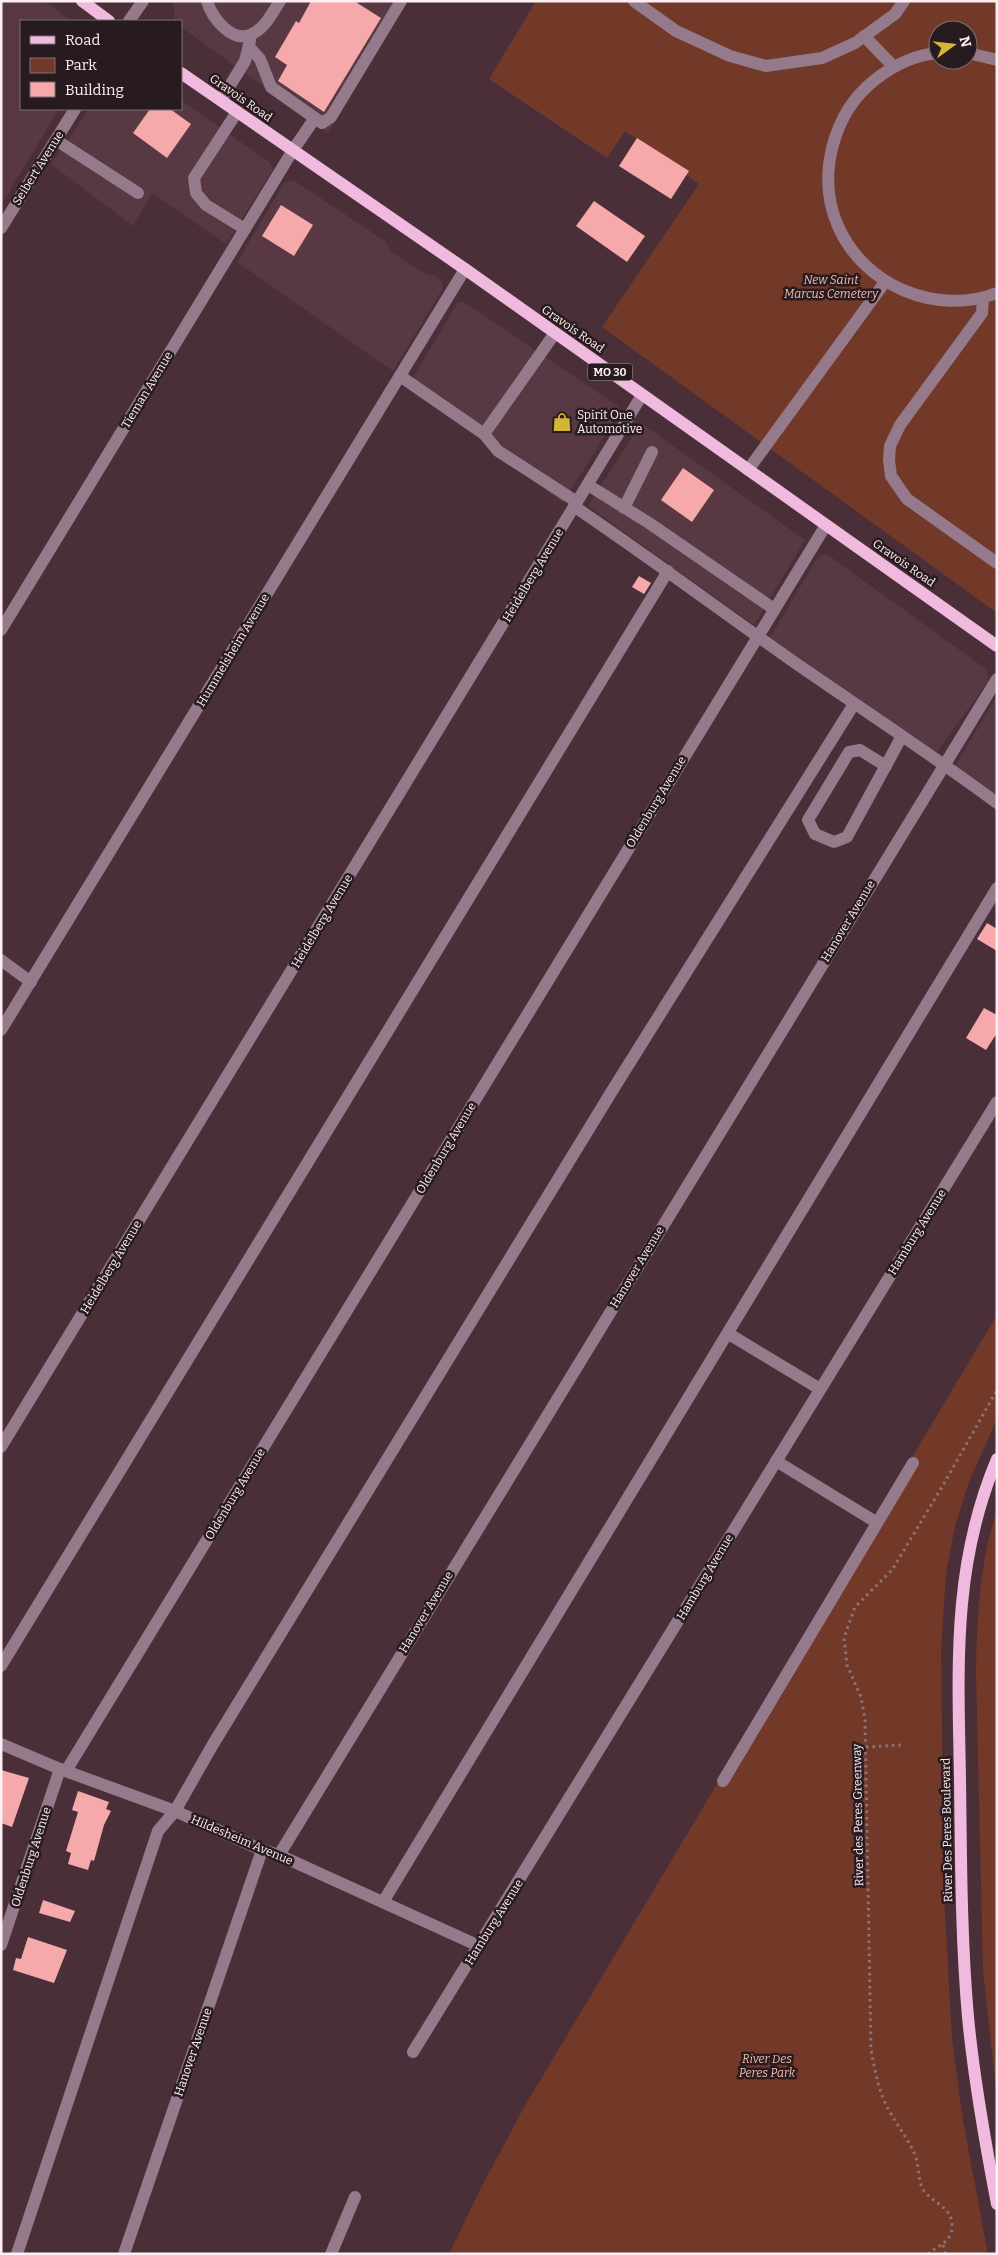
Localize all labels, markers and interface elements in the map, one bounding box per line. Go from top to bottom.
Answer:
legend [20,20,182,110]
north arrow [928,20,978,70]
text: Road [65,31,100,49]
text: N [955,34,975,49]
text: Park [65,56,97,74]
street label: Gravois Road [207,71,275,125]
text: Building [65,81,124,99]
street label: Seibert Avenue [10,128,66,208]
park label: New Saint Marcus Cemetery [784,273,879,301]
street label: Gravois Road [539,302,607,356]
street label: Tieman Avenue [119,349,175,431]
road number: MO 30 [588,364,632,381]
place label: Spirit One Automotive [577,408,642,436]
shop icon: Spirit One Automotive [551,411,573,433]
street label: Heidelberg Avenue [500,526,566,624]
street label: Gravois Road [870,536,938,590]
street label: Hummelsheim Avenue [194,591,272,709]
street label: Oldenburg Avenue [623,754,689,850]
street label: Heidelberg Avenue [289,872,355,970]
street label: Hanover Avenue [818,878,878,964]
street label: Oldenburg Avenue [413,1100,479,1196]
street label: Hamburg Avenue [885,1187,949,1277]
street label: Heidelberg Avenue [78,1218,144,1316]
street label: Hanover Avenue [607,1224,667,1310]
street label: Oldenburg Avenue [202,1446,268,1542]
street label: Hamburg Avenue [674,1531,736,1623]
street label: Hanover Avenue [396,1569,456,1655]
street label: River des Peres Greenway [850,1743,866,1886]
street label: River Des Peres Boulevard [939,1758,955,1902]
street label: Oldenburg Avenue [8,1805,54,1909]
street label: Hildesheim Avenue [189,1812,295,1868]
street label: Hamburg Avenue [462,1877,526,1967]
street label: Hanover Avenue [171,2006,215,2098]
park label: River Des Peres Park [739,2052,796,2080]

